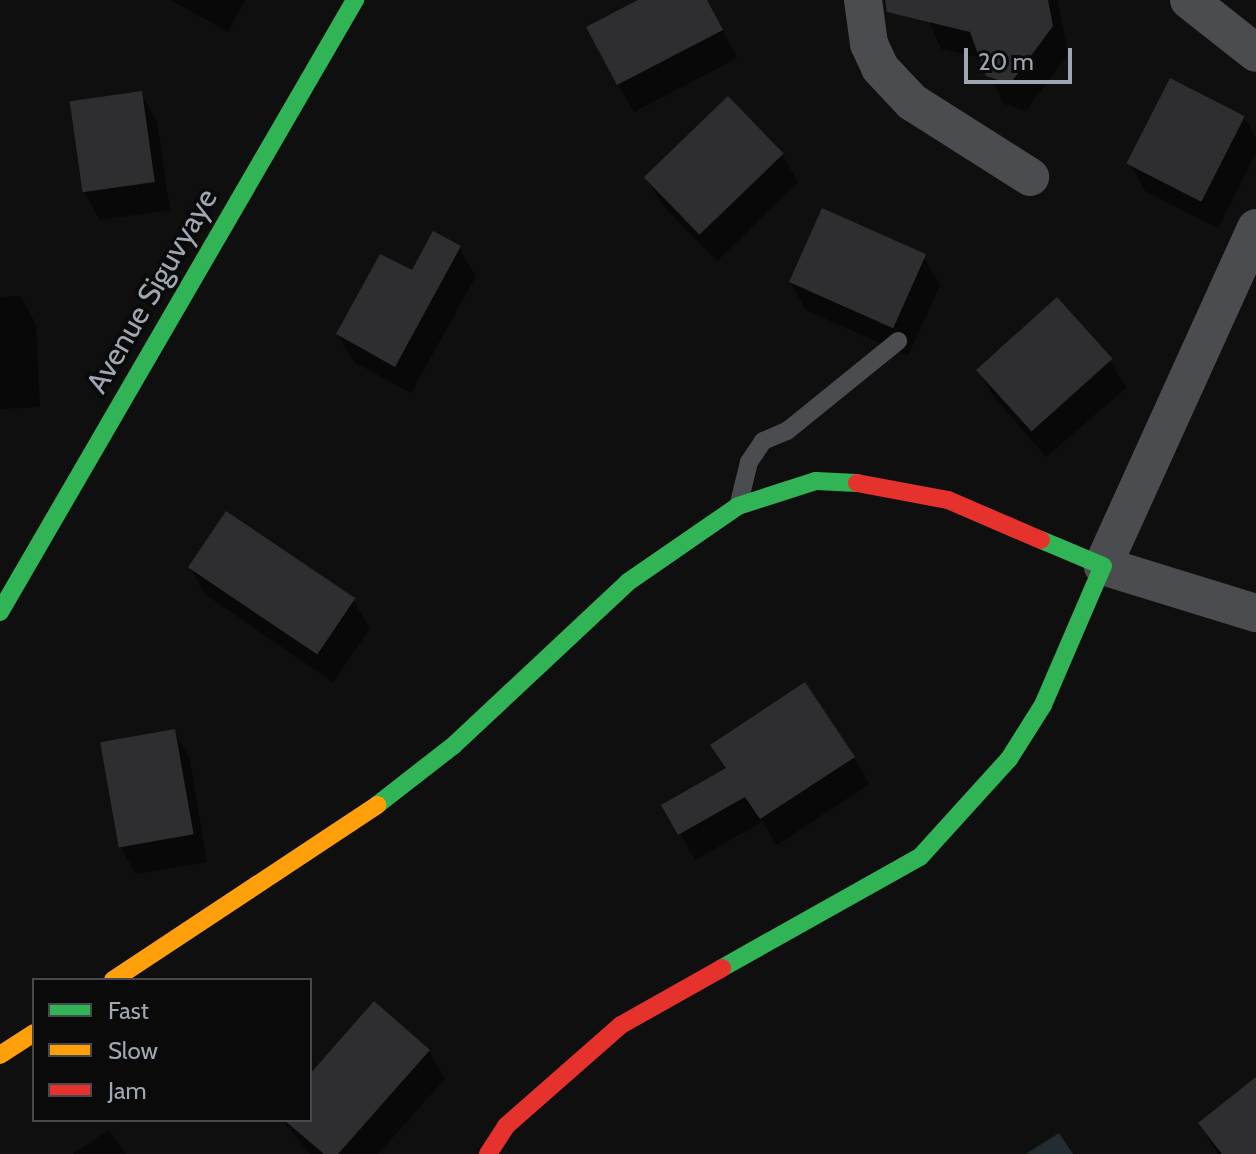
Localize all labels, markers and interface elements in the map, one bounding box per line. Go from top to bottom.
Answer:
scale bar [968,32,1076,82]
text: 20 m [978,47,1034,76]
street label: Avenue Siguvyaye [79,182,225,400]
legend [32,978,312,1122]
text: Fast [108,996,149,1025]
text: Slow [108,1036,158,1065]
text: Jam [108,1076,146,1105]

